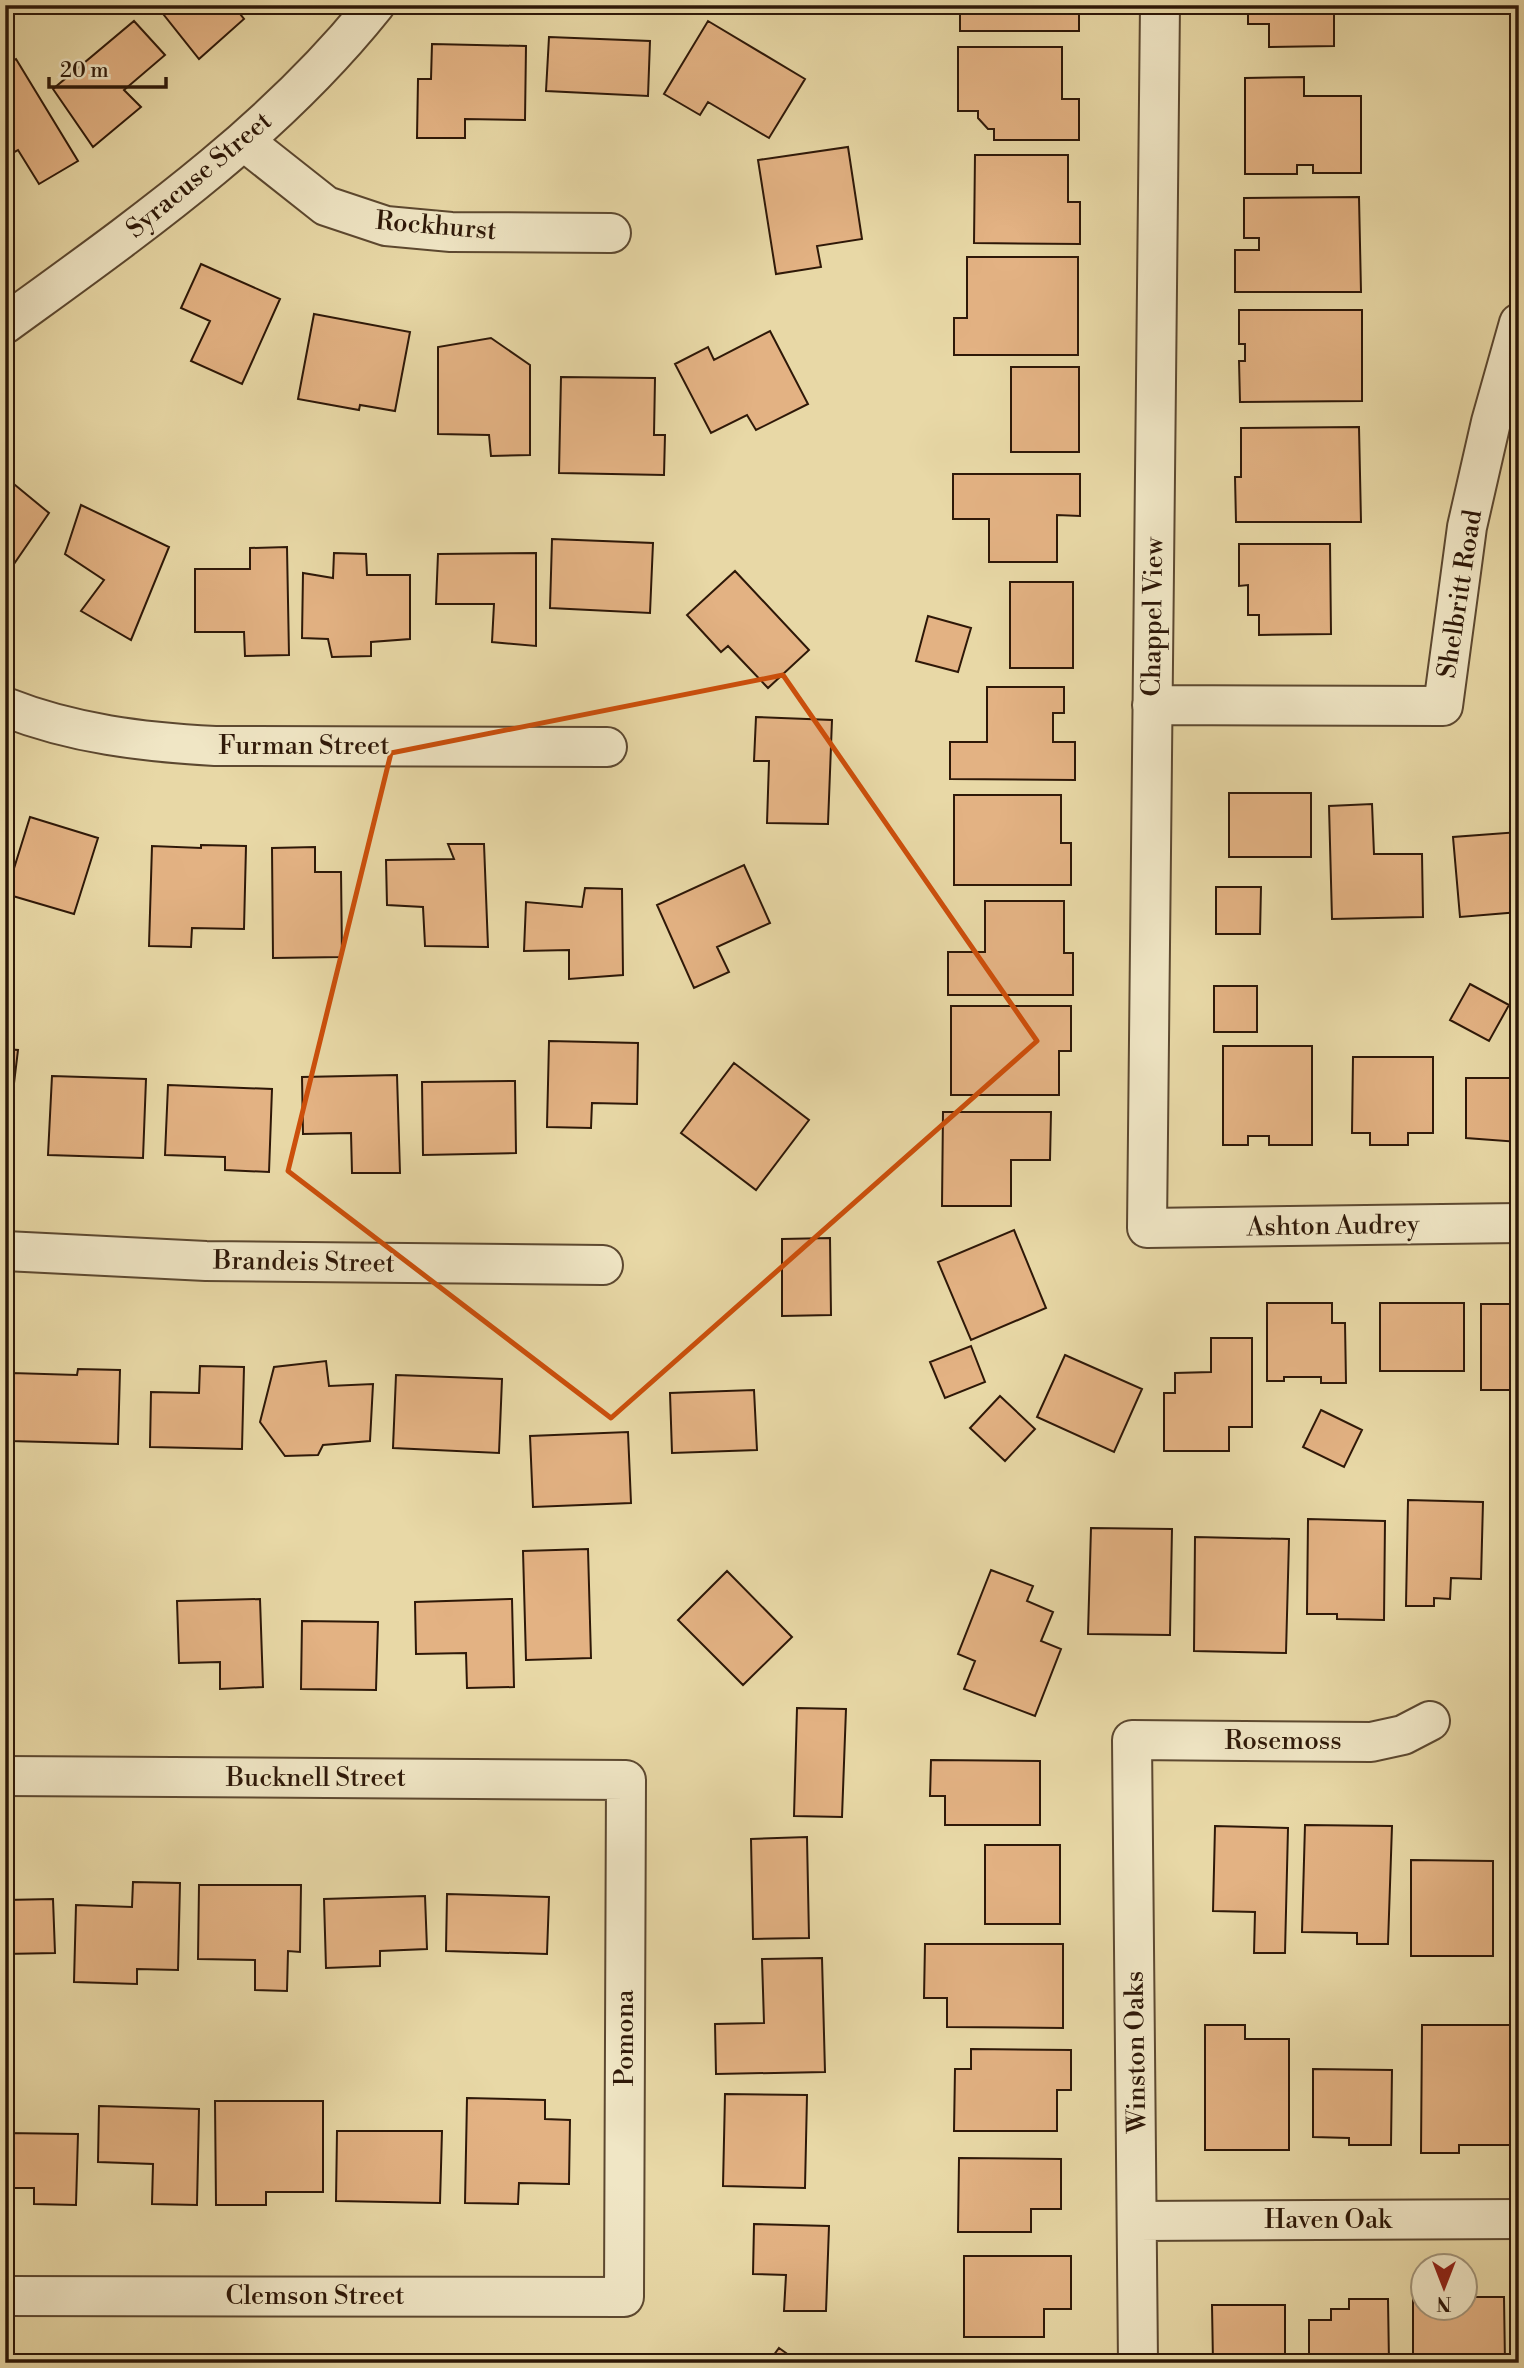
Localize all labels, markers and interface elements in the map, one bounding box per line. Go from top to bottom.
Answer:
scale bar [49,46,166,90]
text: 20 m [60,58,109,84]
street label: Syracuse Street [120,105,278,245]
street label: Rockhurst [374,205,498,247]
street label: Shelbritt Road [1431,507,1489,681]
street label: Chappel View [1136,536,1170,697]
street label: Furman Street [219,730,389,762]
street label: Ashton Audrey [1245,1208,1420,1244]
street label: Brandeis Street [212,1244,395,1280]
street label: Rosemoss [1224,1725,1342,1757]
street label: Bucknell Street [225,1762,406,1794]
street label: Winston Oaks [1119,1971,1153,2134]
street label: Pomona [609,1989,641,2086]
street label: Haven Oak [1264,2204,1393,2236]
north arrow [1408,2252,1478,2322]
street label: Clemson Street [226,2280,404,2312]
text: N [1436,2291,1452,2315]

